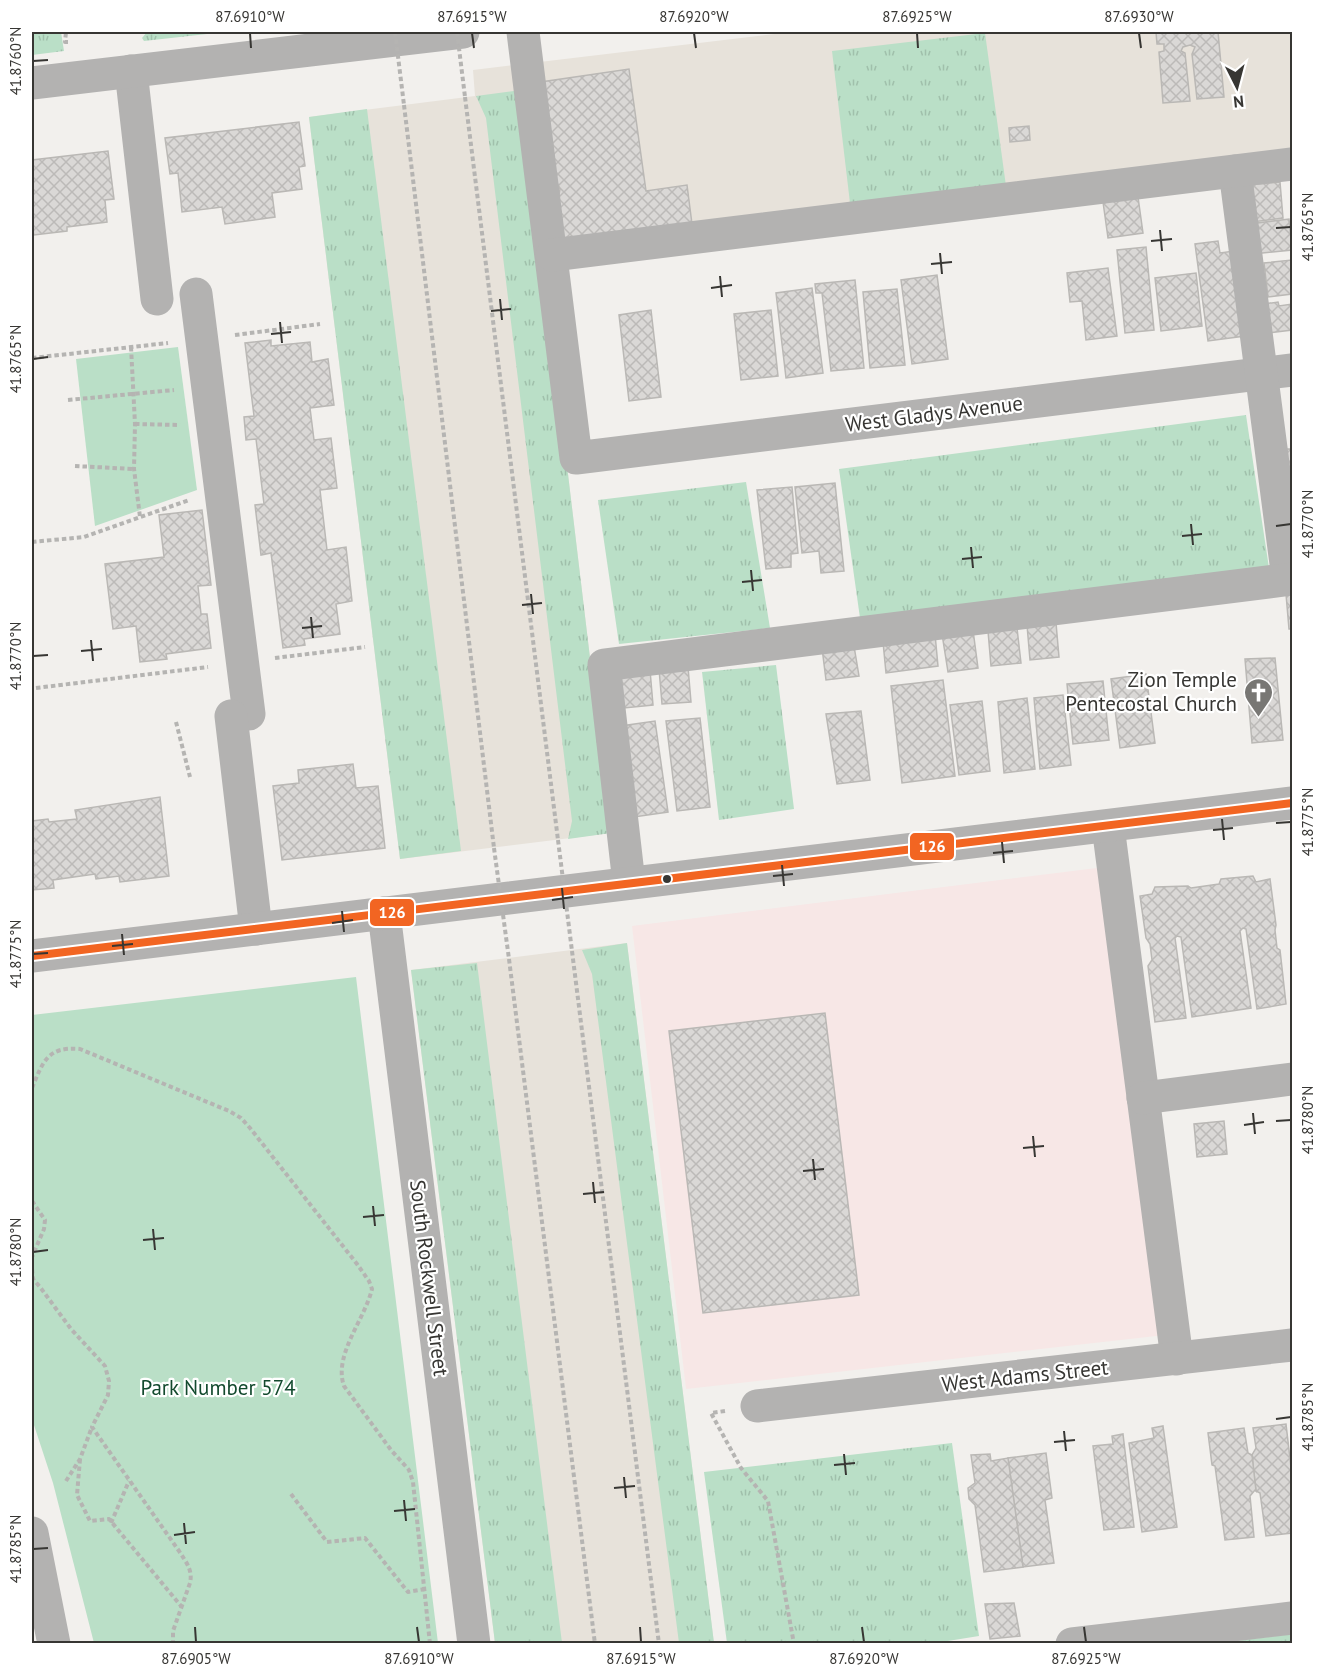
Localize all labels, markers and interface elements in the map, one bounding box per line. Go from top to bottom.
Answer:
text: 87.6910°W [215,7,285,26]
text: 87.6915°W [437,7,507,26]
text: 87.6920°W [659,7,729,26]
text: 87.6925°W [882,7,952,26]
text: 87.6930°W [1104,7,1174,26]
text: 41.8760°N [6,27,25,95]
north arrow [1207,57,1267,117]
text: N [1232,91,1245,112]
text: 41.8765°N [1298,193,1317,261]
text: 41.8765°N [6,325,25,393]
street label: West Gladys Avenue [844,389,1024,438]
text: 41.8770°N [1298,490,1317,558]
text: 41.8770°N [6,622,25,690]
place label: Zion Temple Pentecostal Church [1065,666,1237,717]
church icon: Zion Temple Pentecostal Church [1242,676,1274,718]
text: 41.8775°N [1298,788,1317,856]
line badge: 126 [909,832,955,861]
text: 126 [918,836,946,856]
unlabelled marker [661,873,673,885]
line badge: 126 [369,898,415,927]
text: 126 [378,902,406,922]
text: 41.8775°N [6,920,25,988]
text: 41.8780°N [1298,1086,1317,1154]
street label: South Rockwell Street [404,1178,455,1378]
text: 41.8780°N [6,1218,25,1286]
street label: West Adams Street [940,1353,1110,1398]
park label: Park Number 574 [140,1374,296,1401]
text: 41.8785°N [1298,1383,1317,1451]
text: 41.8785°N [6,1515,25,1583]
text: 87.6905°W [161,1649,231,1668]
text: 87.6910°W [384,1649,454,1668]
text: 87.6915°W [606,1649,676,1668]
text: 87.6920°W [829,1649,899,1668]
text: 87.6925°W [1051,1649,1121,1668]

